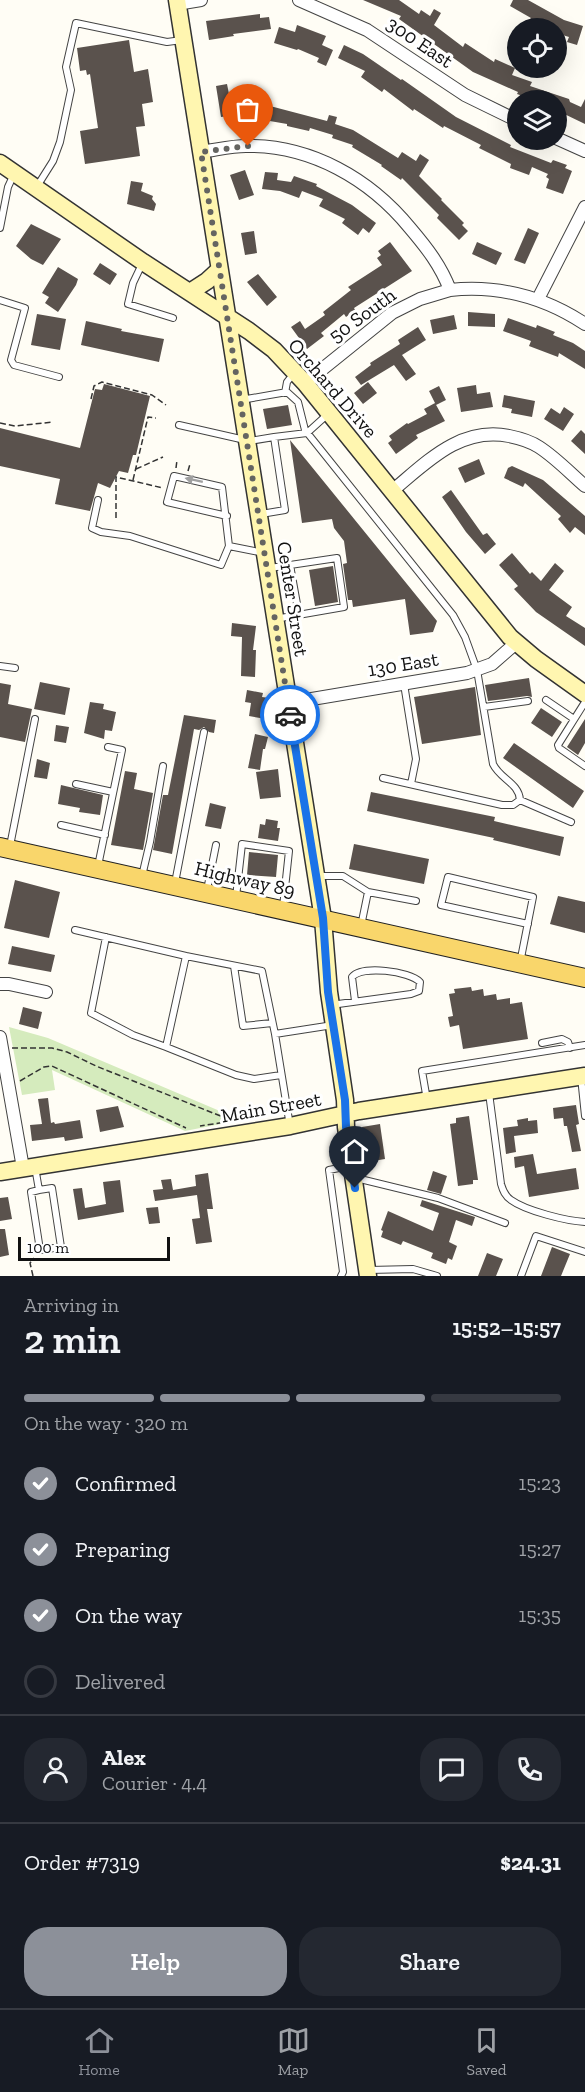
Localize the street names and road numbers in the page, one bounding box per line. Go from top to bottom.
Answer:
street label: 300 East [382,11,458,73]
street label: 50 South [324,282,401,347]
street label: Orchard Drive [283,333,383,443]
street label: Center Street [272,540,314,659]
street label: 130 East [366,646,441,681]
street label: Highway 89 [192,856,298,902]
street label: Main Street [219,1086,324,1128]

